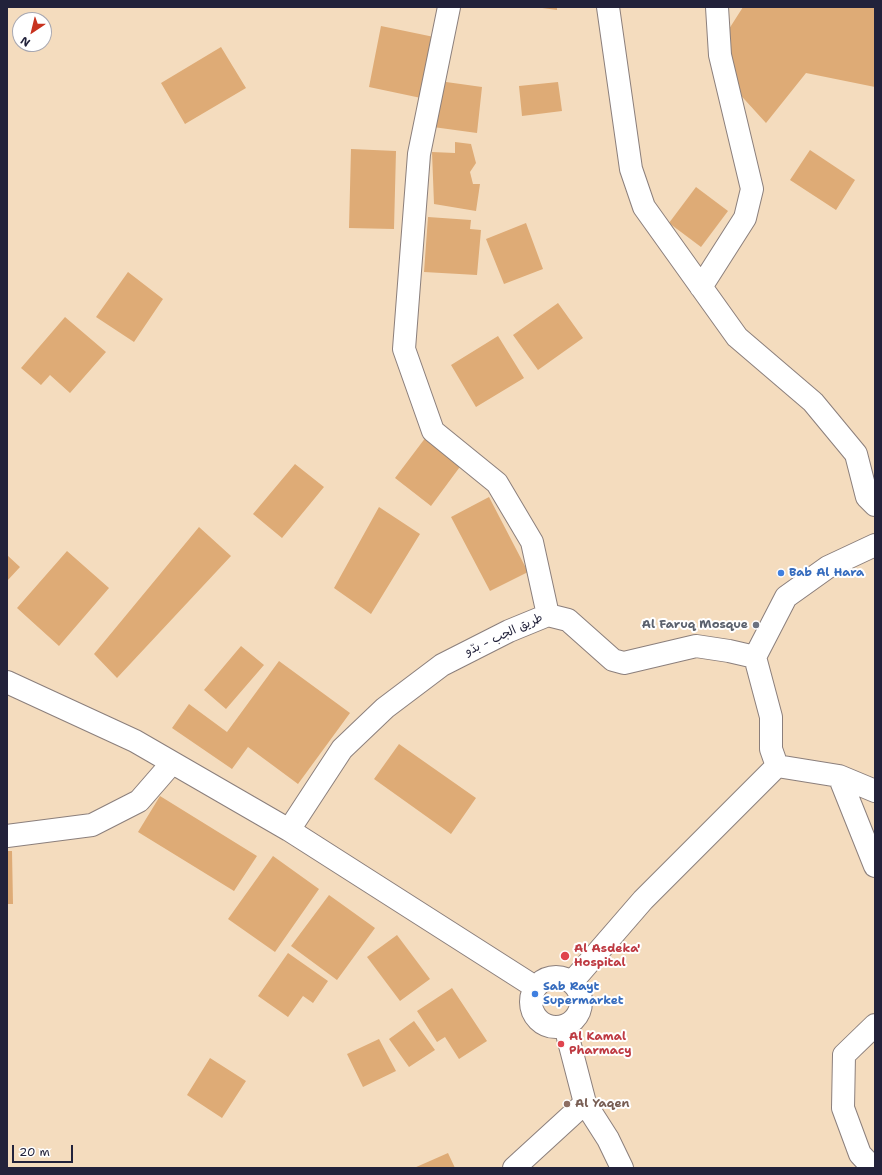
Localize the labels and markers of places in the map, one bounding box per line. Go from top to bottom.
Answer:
place label: Bab Al Hara [789,566,864,580]
marker: Bab Al Hara [776,568,786,578]
place label: Al Faruq Mosque [642,618,748,632]
marker: Al Faruq Mosque [751,620,761,630]
place label: Al Asdeka' Hospital [574,942,640,970]
marker: Al Asdeka' Hospital [559,950,571,962]
place label: Sab Rayt Supermarket [543,980,624,1008]
marker: Sab Rayt Supermarket [530,989,540,999]
place label: Al Kamal Pharmacy [569,1030,632,1058]
marker: Al Kamal Pharmacy [556,1039,566,1049]
place label: Al Yaqen [575,1097,630,1111]
marker: Al Yaqen [562,1099,572,1109]

